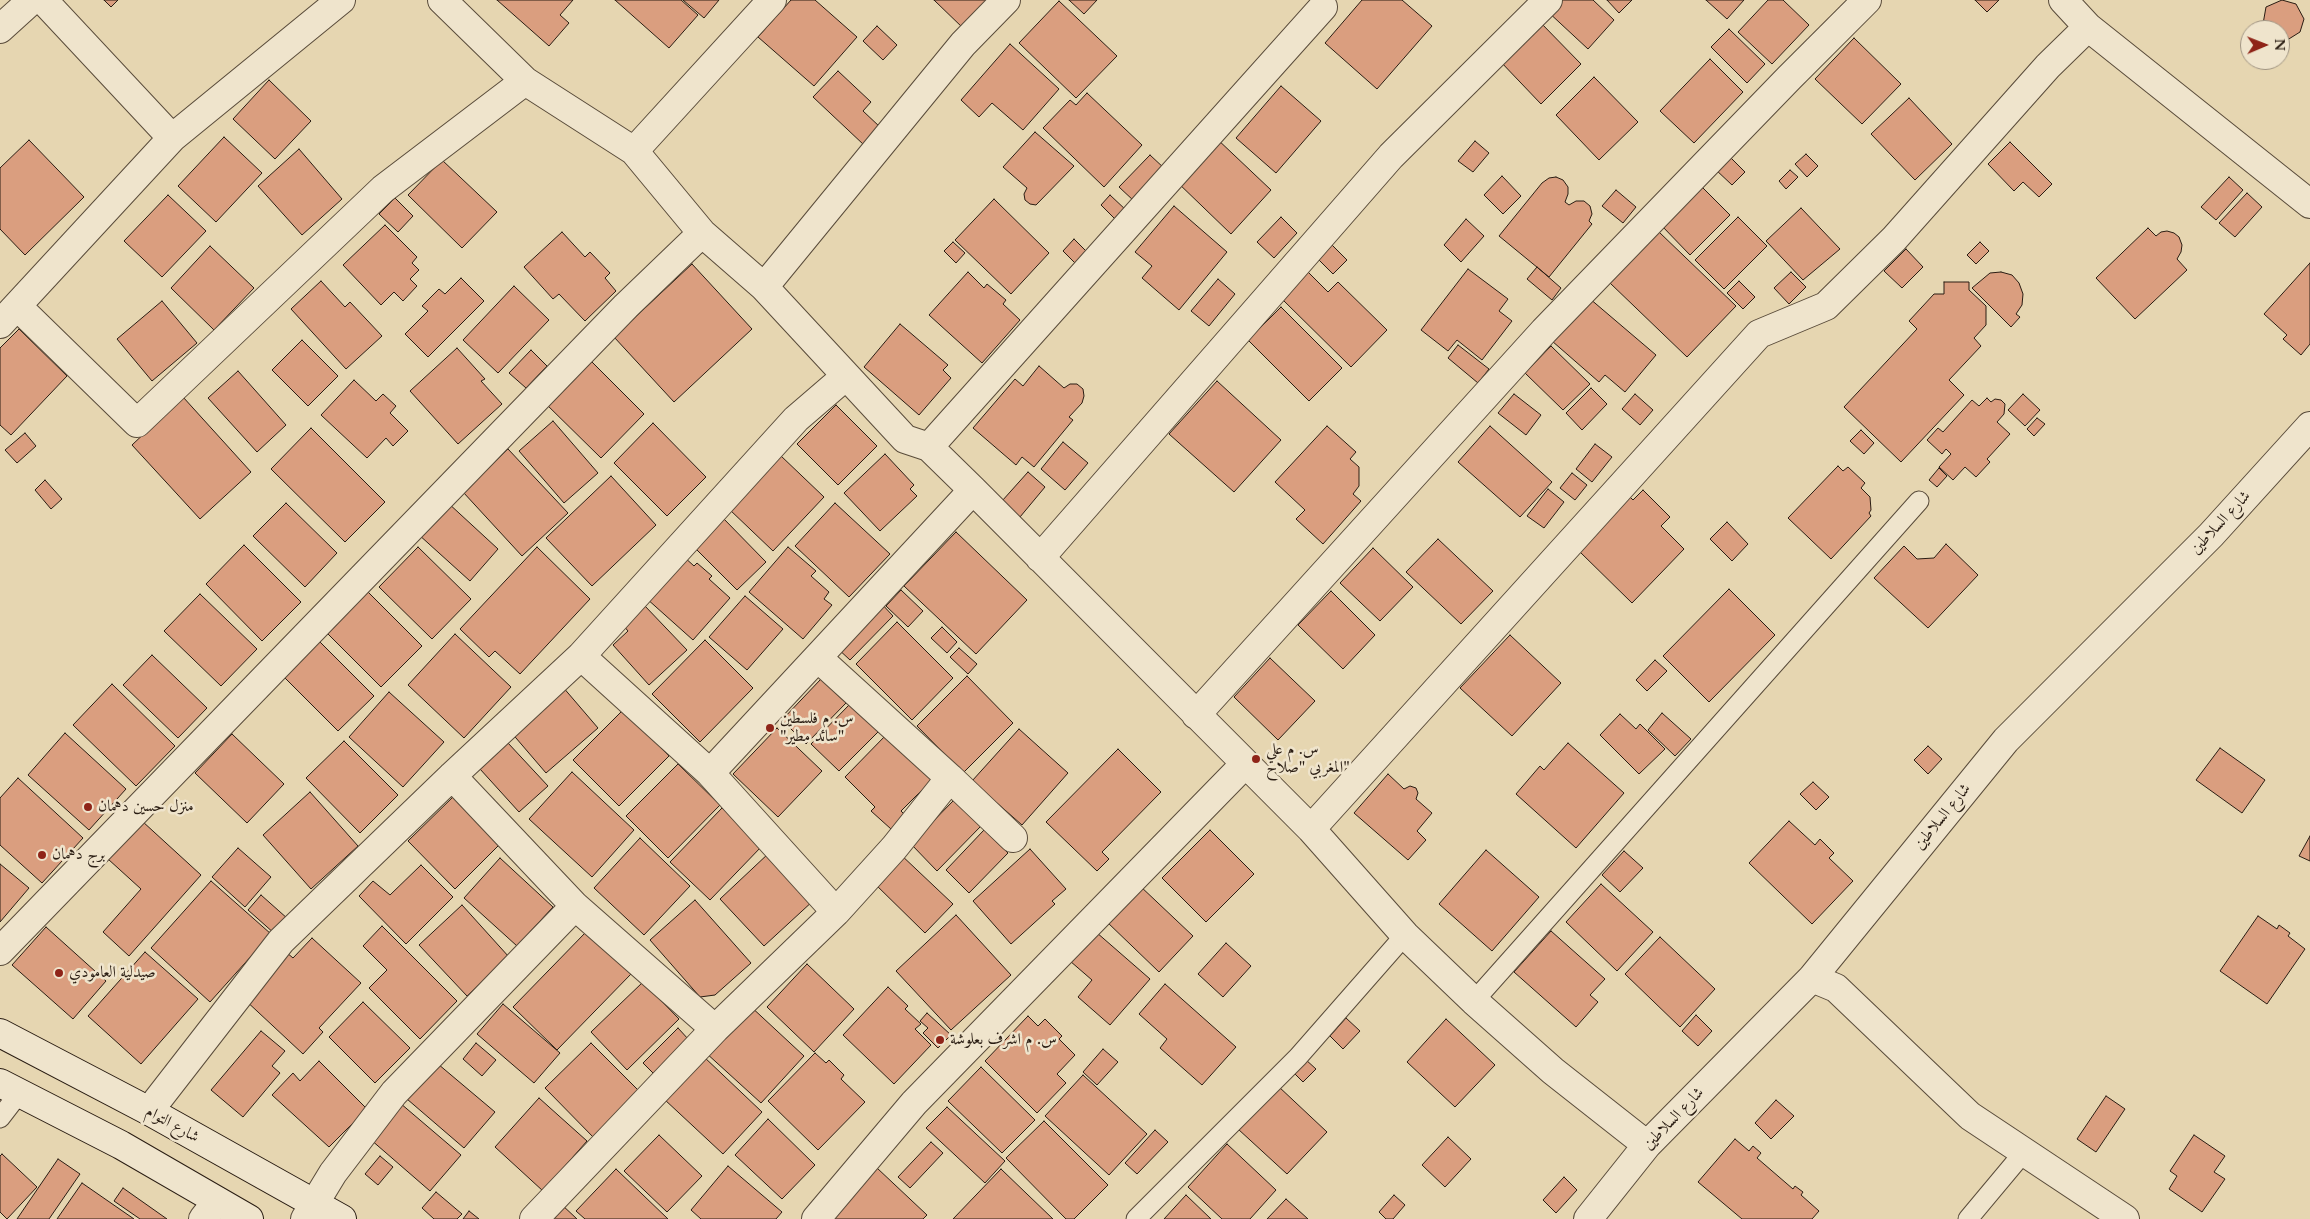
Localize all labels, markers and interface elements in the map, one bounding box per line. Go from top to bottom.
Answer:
north arrow [2240,20,2290,70]
text: N [2270,39,2289,51]
street label: شارع السلاطين [2187,487,2255,559]
place label: س. م فلسطين "سائد مطير" [780,709,854,747]
marker: س. م فلسطين "سائد مطير" [764,722,776,734]
place label: س. م علي المغربي "صلاح" [1266,740,1350,778]
marker: س. م علي المغربي "صلاح" [1250,753,1262,765]
street label: شارع السلاطين [1910,780,1976,854]
place label: منزل حسين دهمان [98,797,194,817]
marker: منزل حسين دهمان [82,801,94,813]
place label: برج دهمان [52,845,105,865]
marker: برج دهمان [36,849,48,861]
place label: صيدلية العامودي [69,963,156,983]
marker: صيدلية العامودي [53,967,65,979]
place label: س. م اشرف بعلوشة [950,1030,1057,1050]
marker: س. م اشرف بعلوشة [934,1034,946,1046]
street label: شارع السلاطين [1639,1084,1709,1154]
street label: شارع التوام [142,1102,202,1148]

